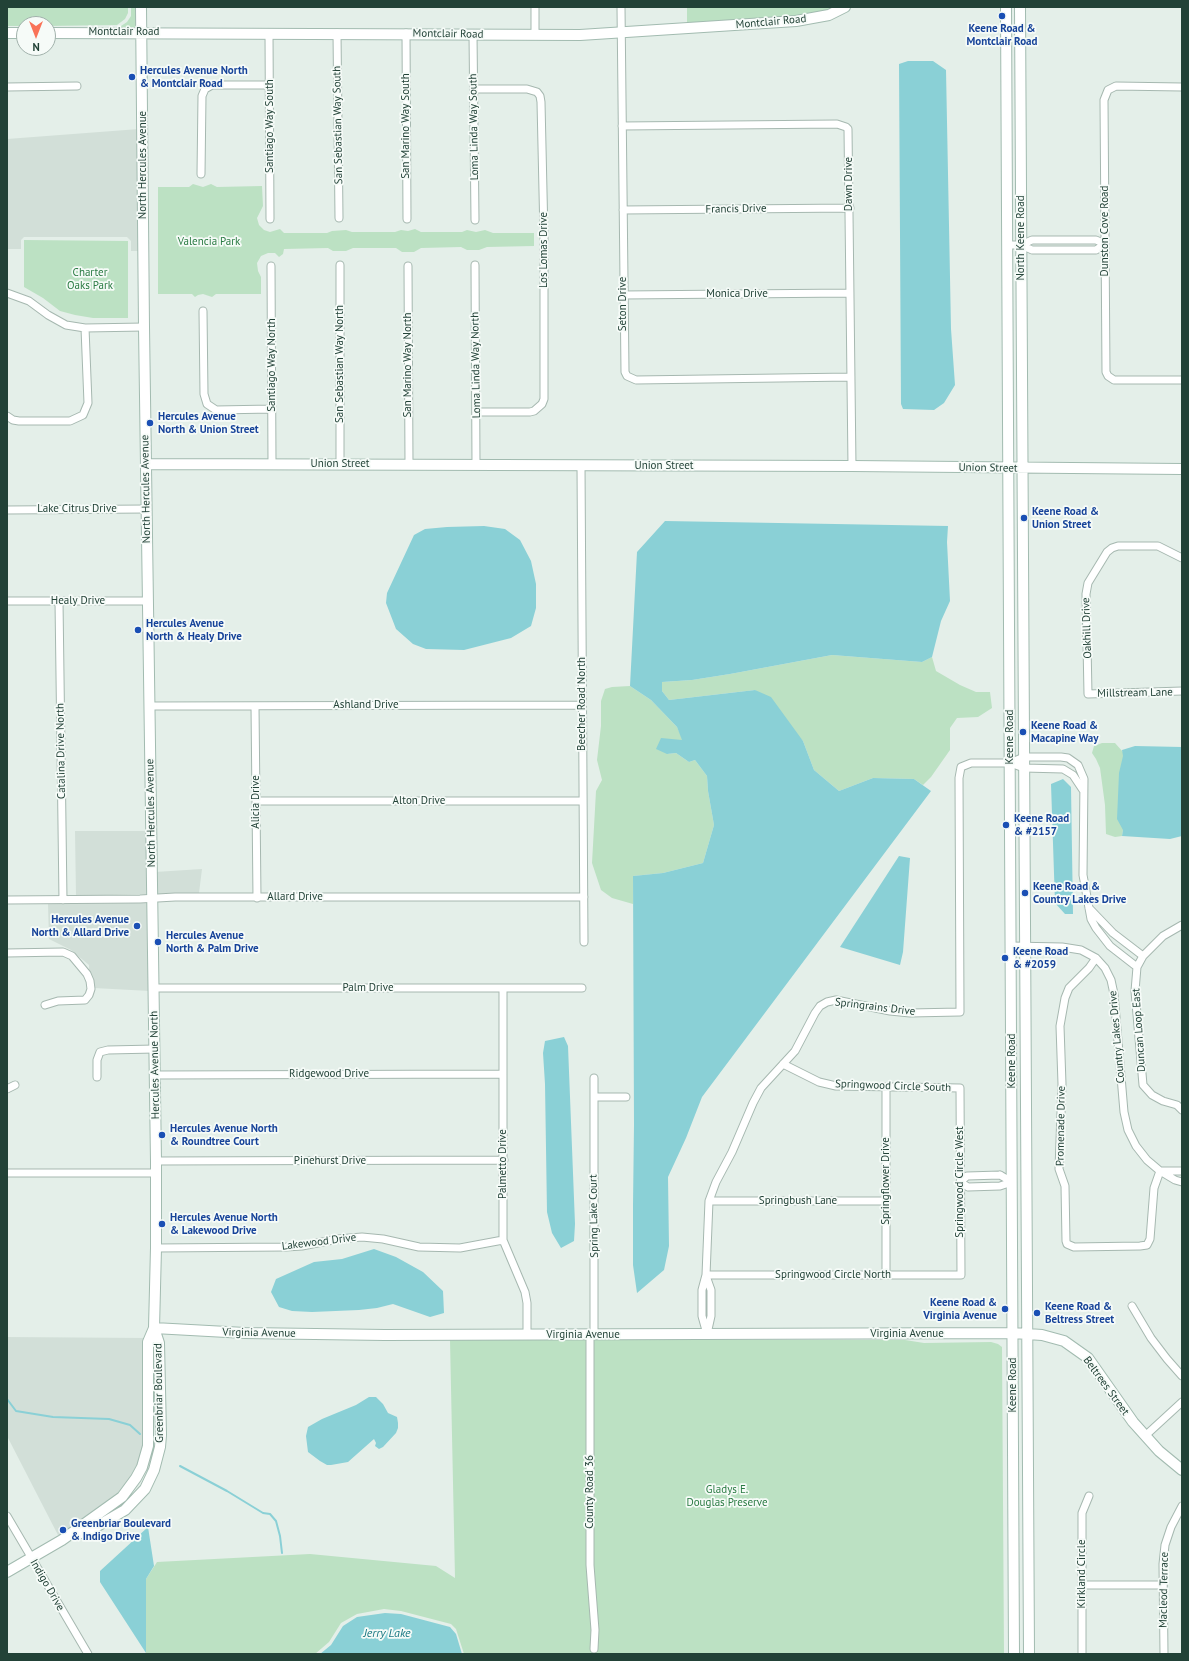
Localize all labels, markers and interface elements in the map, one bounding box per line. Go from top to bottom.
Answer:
marker: Keene Road & Montclair Road [997,11,1007,21]
street label: Montclair Road [735,12,807,32]
north arrow [16,16,56,56]
place label: Keene Road & Montclair Road [967,22,1037,48]
street label: Montclair Road [89,25,159,39]
street label: Montclair Road [413,27,483,41]
text: N [32,40,40,54]
place label: Hercules Avenue North & Montclair Road [140,64,248,90]
street label: San Sebastian Way South [330,66,346,184]
marker: Hercules Avenue North & Montclair Road [127,72,137,82]
street label: San Marino Way South [399,73,413,179]
street label: Loma Linda Way South [466,73,482,181]
street label: Santiago Way South [263,79,277,173]
street label: North Hercules Avenue [136,111,150,219]
street label: Dawn Drive [842,157,856,211]
street label: Dunston Cove Road [1098,186,1112,276]
street label: North Keene Road [1014,195,1028,281]
street label: Francis Drive [705,202,767,216]
street label: Los Lomas Drive [537,212,551,288]
park label: Valencia Park [178,235,240,249]
park label: Charter Oaks Park [67,266,113,292]
street label: Seton Drive [616,277,630,331]
street label: Monica Drive [706,287,768,301]
street label: San Sebastian Way North [333,305,347,423]
street label: San Marino Way North [401,312,415,418]
street label: Loma Linda Way North [468,312,484,418]
street label: Santiago Way North [265,318,279,412]
place label: Hercules Avenue North & Union Street [158,410,259,436]
marker: Hercules Avenue North & Union Street [145,418,155,428]
street label: North Hercules Avenue [138,435,154,543]
street label: Union Street [310,457,370,471]
street label: Union Street [634,459,694,473]
street label: Union Street [958,461,1018,475]
street label: Lake Citrus Drive [37,502,117,516]
place label: Keene Road & Union Street [1032,505,1099,531]
marker: Keene Road & Union Street [1019,513,1029,523]
street label: Healy Drive [51,594,105,608]
street label: Oakhill Drive [1079,597,1095,659]
place label: Hercules Avenue North & Healy Drive [146,617,242,643]
marker: Hercules Avenue North & Healy Drive [133,625,143,635]
street label: Beecher Road North [575,657,589,751]
street label: Millstream Lane [1097,686,1173,700]
street label: Ashland Drive [333,698,399,712]
street label: Catalina Drive North [54,703,68,799]
street label: Keene Road [1003,709,1017,765]
place label: Keene Road & Macapine Way [1031,719,1098,745]
marker: Keene Road & Macapine Way [1018,727,1028,737]
street label: North Hercules Avenue [143,759,159,867]
street label: Alicia Drive [249,775,263,829]
street label: Alton Drive [393,794,445,808]
place label: Keene Road & #2157 [1014,812,1069,838]
marker: Keene Road & #2157 [1001,820,1011,830]
place label: Keene Road & Country Lakes Drive [1033,880,1126,906]
marker: Keene Road & Country Lakes Drive [1020,888,1030,898]
street label: Allard Drive [267,890,323,904]
place label: Hercules Avenue North & Allard Drive [31,913,129,939]
marker: Hercules Avenue North & Allard Drive [132,921,142,931]
place label: Hercules Avenue North & Palm Drive [166,929,259,955]
marker: Hercules Avenue North & Palm Drive [153,937,163,947]
place label: Keene Road & #2059 [1013,945,1068,971]
marker: Keene Road & #2059 [1000,953,1010,963]
street label: Palm Drive [343,981,393,995]
street label: Duncan Loop East [1129,988,1149,1072]
street label: Country Lakes Drive [1106,990,1128,1084]
street label: Springrains Drive [834,996,916,1018]
street label: Hercules Avenue North [147,1011,163,1119]
street label: Keene Road [1005,1033,1019,1089]
street label: Ridgewood Drive [289,1067,369,1081]
street label: Springwood Circle South [835,1077,951,1095]
street label: Promenade Drive [1054,1086,1068,1166]
place label: Hercules Avenue North & Roundtree Court [170,1122,278,1148]
street label: Springwood Circle West [953,1126,967,1238]
street label: Palmetto Drive [496,1129,510,1199]
marker: Hercules Avenue North & Roundtree Court [157,1130,167,1140]
street label: Springflower Drive [879,1137,893,1225]
street label: Pinehurst Drive [294,1154,366,1168]
street label: Spring Lake Court [587,1174,601,1258]
street label: Springbush Lane [759,1194,837,1208]
place label: Hercules Avenue North & Lakewood Drive [170,1211,278,1237]
marker: Hercules Avenue North & Lakewood Drive [157,1219,167,1229]
street label: Lakewood Drive [281,1231,357,1253]
street label: Springwood Circle North [775,1268,891,1282]
place label: Keene Road & Virginia Avenue [923,1296,997,1322]
place label: Keene Road & Beltress Street [1045,1300,1114,1326]
marker: Keene Road & Virginia Avenue [1000,1304,1010,1314]
marker: Keene Road & Beltress Street [1032,1308,1042,1318]
street label: Virginia Avenue [222,1326,296,1340]
street label: Virginia Avenue [870,1327,944,1341]
street label: Virginia Avenue [546,1328,620,1342]
street label: Greenbriar Boulevard [152,1343,166,1443]
street label: Beltrees Street [1080,1354,1132,1418]
street label: Keene Road [1006,1357,1020,1413]
street label: County Road 36 [583,1455,597,1529]
park label: Gladys E. Douglas Preserve [687,1483,767,1509]
place label: Greenbriar Boulevard & Indigo Drive [71,1517,171,1543]
marker: Greenbriar Boulevard & Indigo Drive [58,1525,68,1535]
street label: Kirkland Circle [1075,1540,1089,1608]
street label: Macleod Terrace [1157,1552,1171,1628]
street label: Indigo Drive [27,1557,67,1613]
water label: Jerry Lake [363,1627,411,1641]

